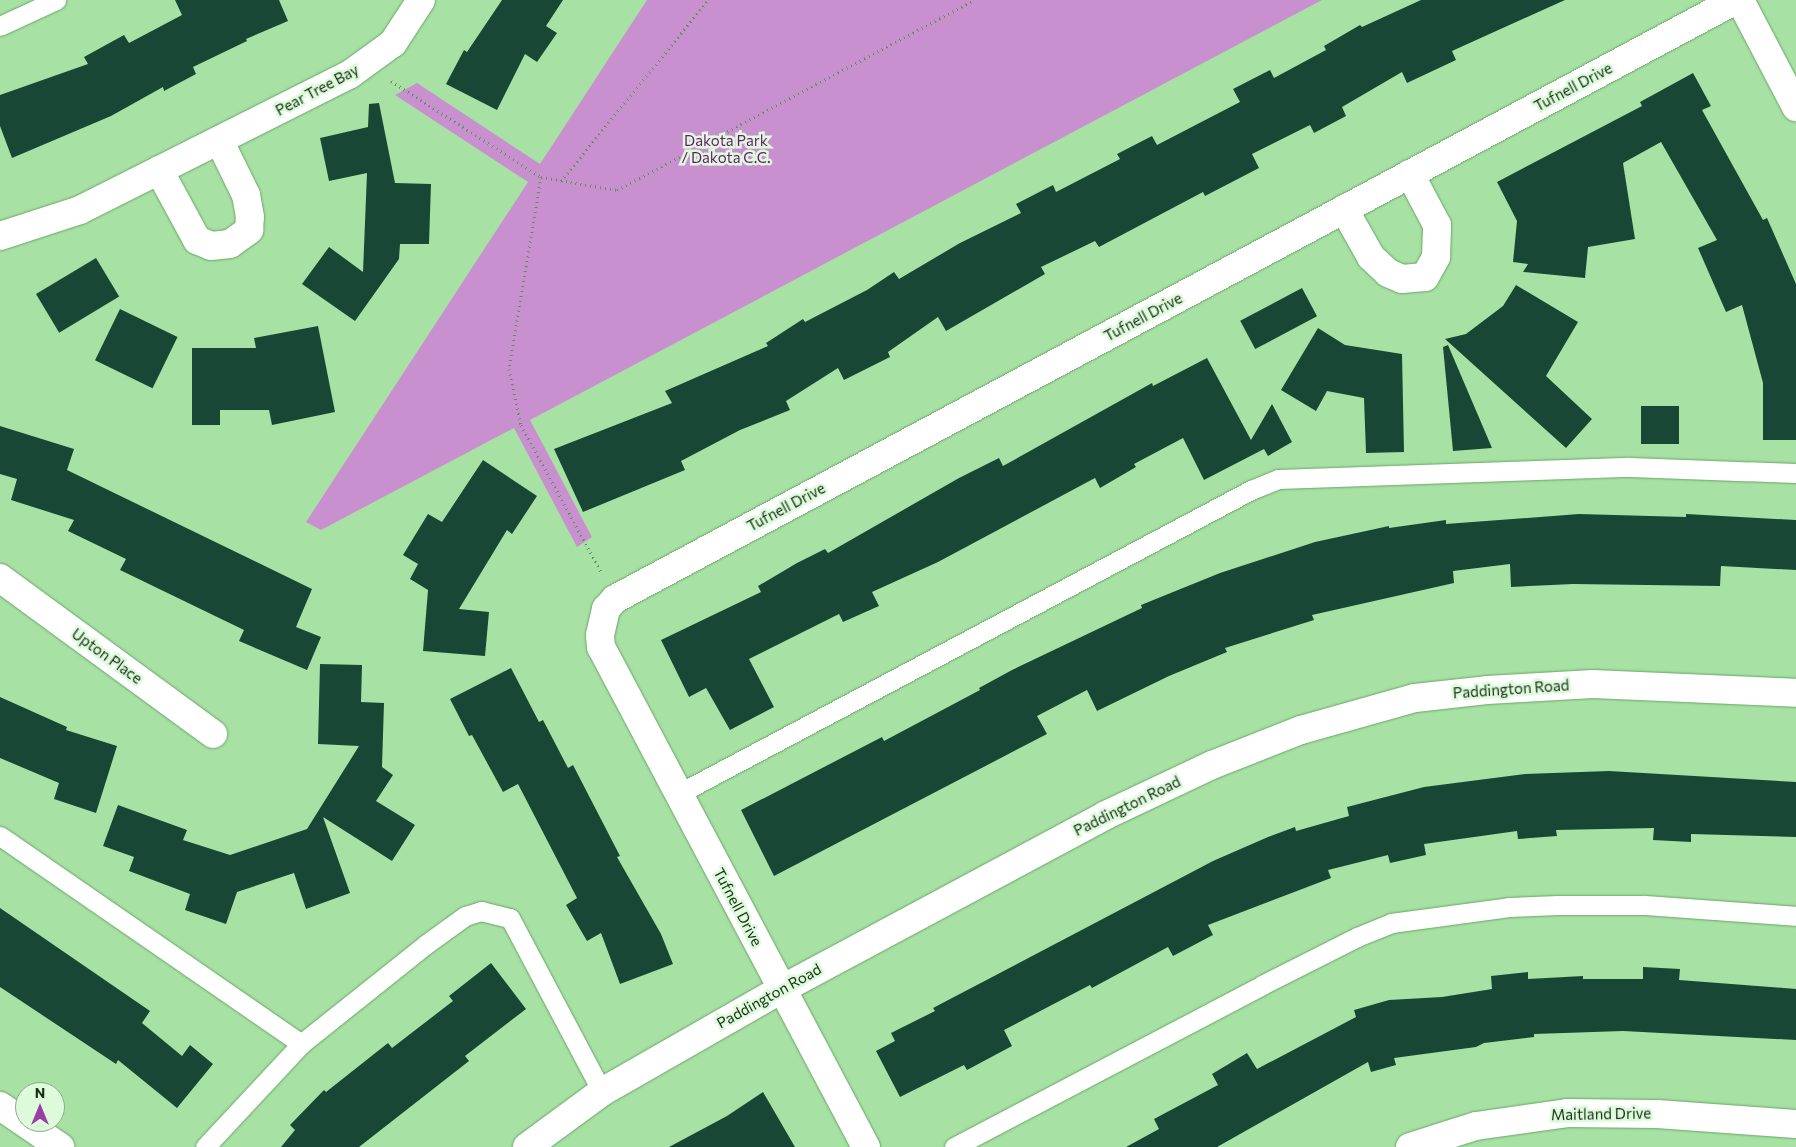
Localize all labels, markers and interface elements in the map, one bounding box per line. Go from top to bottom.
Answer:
street label: Tufnell Drive [1531,59,1615,115]
street label: Pear Tree Bay [272,61,362,119]
park label: Dakota Park / Dakota C.C. [681,131,771,166]
street label: Tufnell Drive [1101,289,1185,345]
street label: Tufnell Drive [744,479,828,535]
street label: Upton Place [68,624,146,688]
street label: Paddington Road [1452,676,1570,702]
street label: Paddington Road [1071,772,1183,840]
street label: Tufnell Drive [710,865,766,949]
street label: Paddington Road [714,960,824,1032]
north arrow [15,1082,65,1132]
text: N [35,1084,45,1101]
street label: Maitland Drive [1551,1104,1651,1124]

